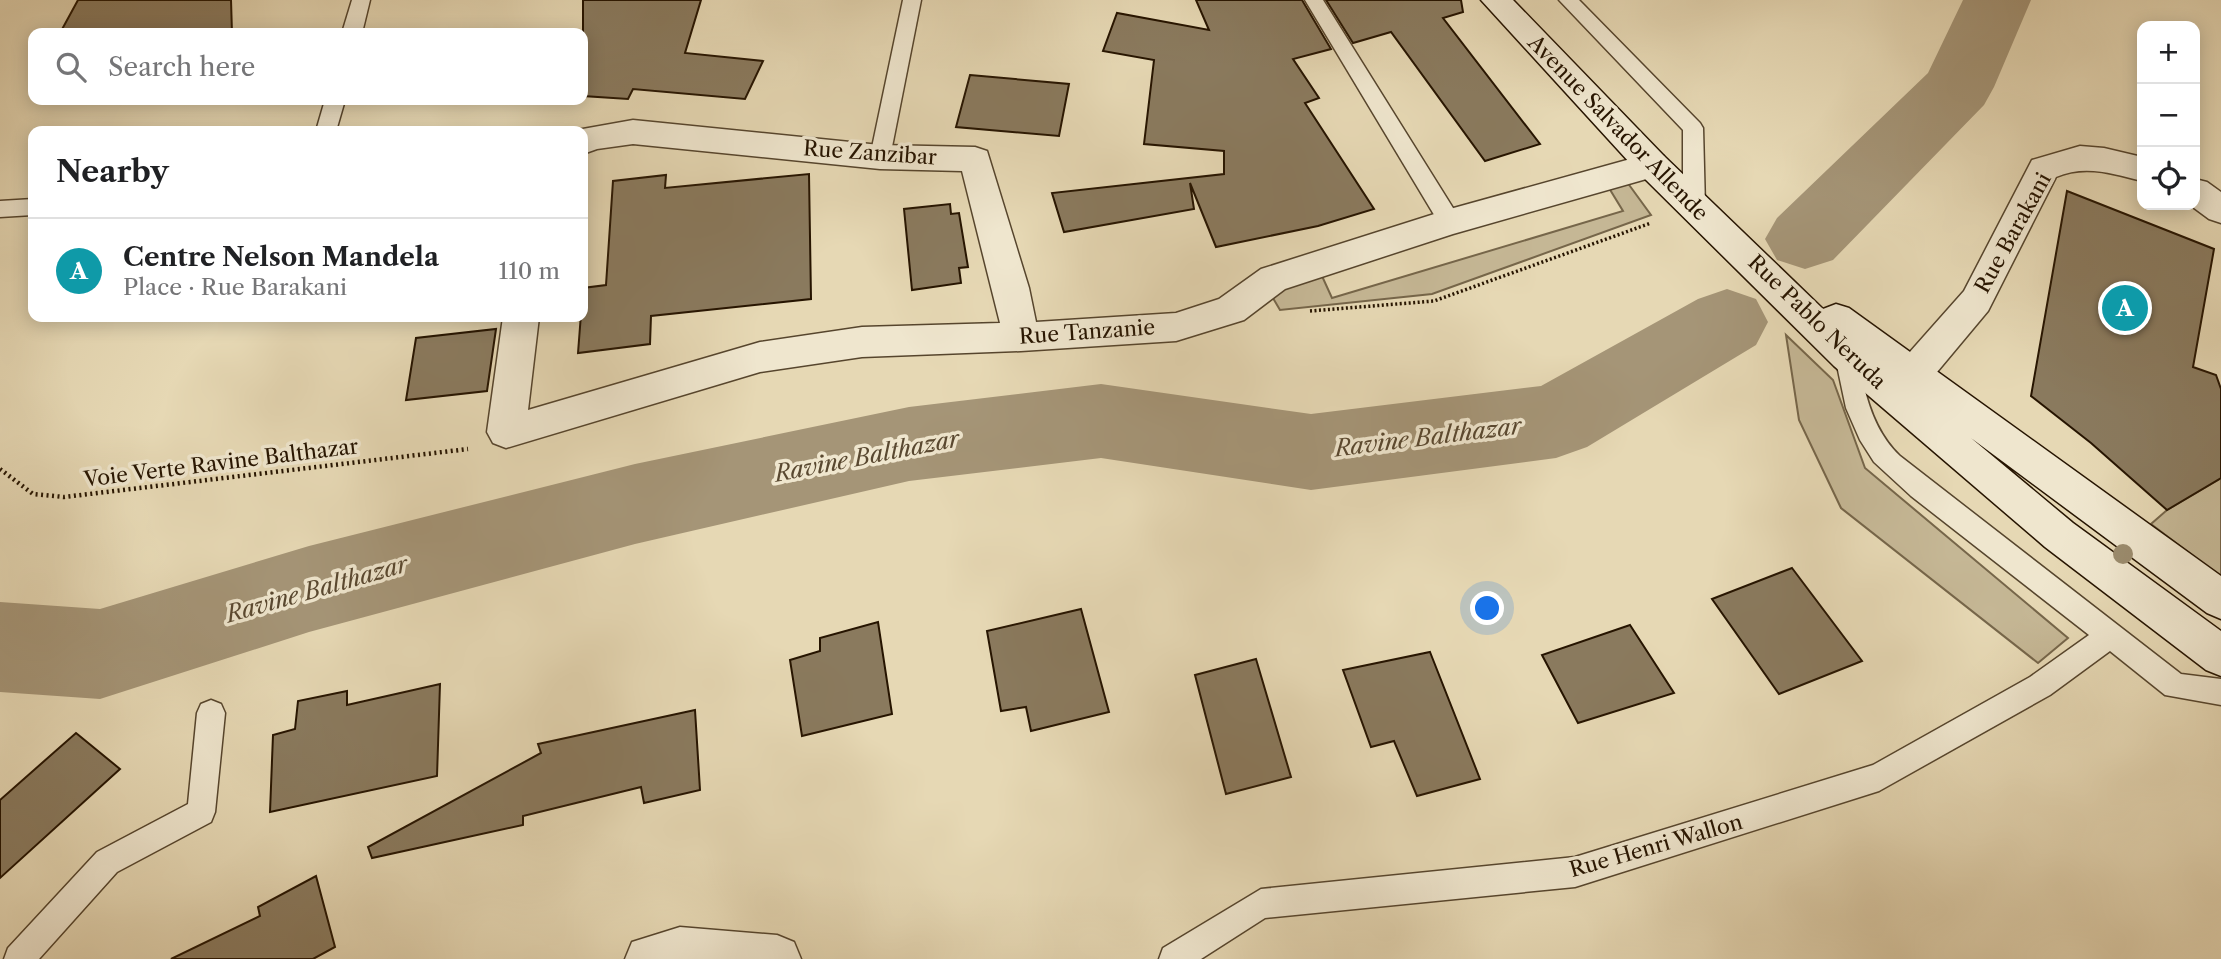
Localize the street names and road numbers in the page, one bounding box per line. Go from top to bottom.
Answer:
street label: Avenue Salvador Allende [1523,29,1713,226]
street label: Rue Zanzibar [802,135,938,170]
street label: Rue Barakani [1969,168,2056,297]
street label: Rue Pablo Neruda [1743,249,1892,394]
street label: Rue Tanzanie [1018,314,1156,349]
street label: Voie Verte Ravine Balthazar [81,433,360,492]
street label: Rue Henri Wallon [1566,809,1745,882]

